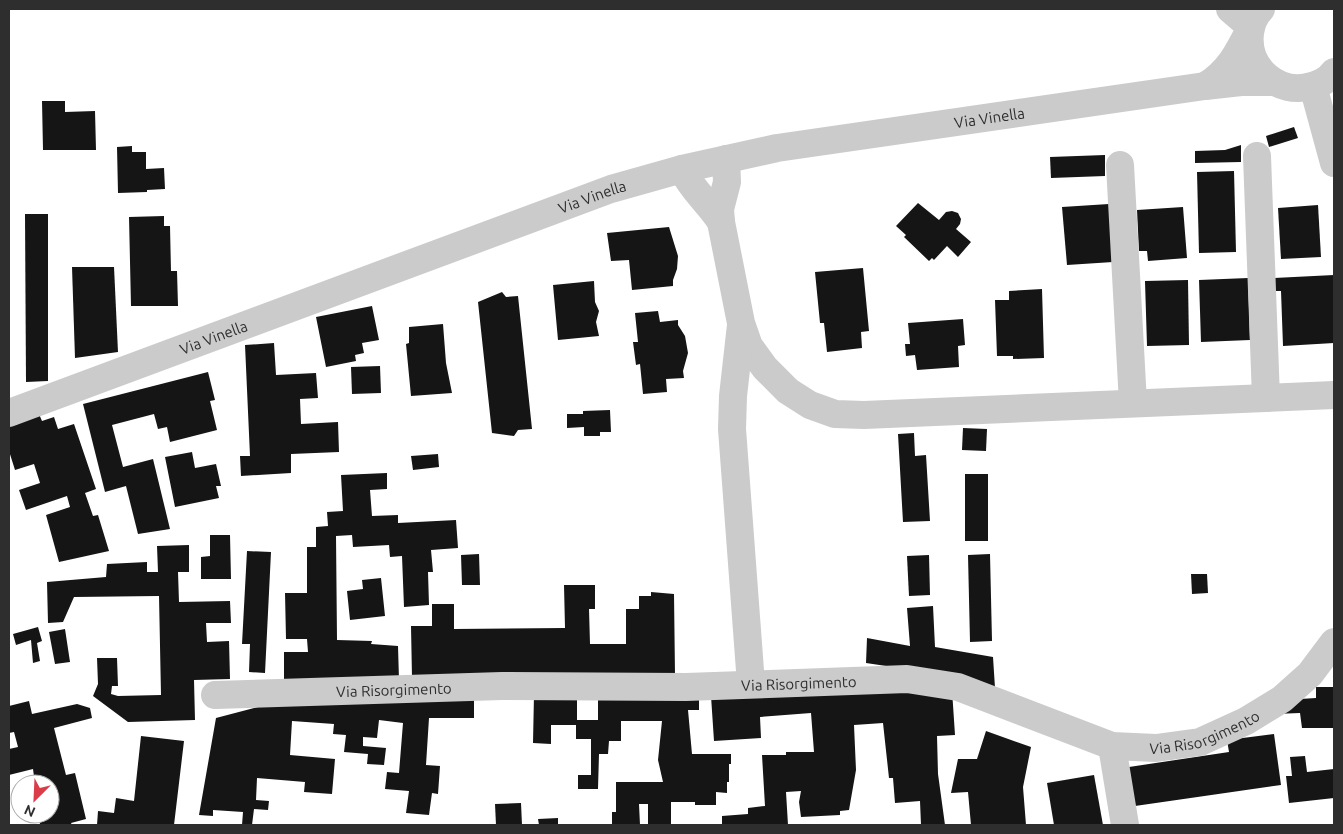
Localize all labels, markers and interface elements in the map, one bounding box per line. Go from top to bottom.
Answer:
street label: Via Vinella [953,104,1026,131]
street label: Via Vinella [556,177,628,216]
street label: Via Vinella [177,317,250,357]
street label: Via Risorgimento [741,672,857,694]
street label: Via Risorgimento [336,679,452,700]
street label: Via Risorgimento [1149,706,1262,757]
north arrow [10,774,60,824]
text: N [22,801,38,820]

